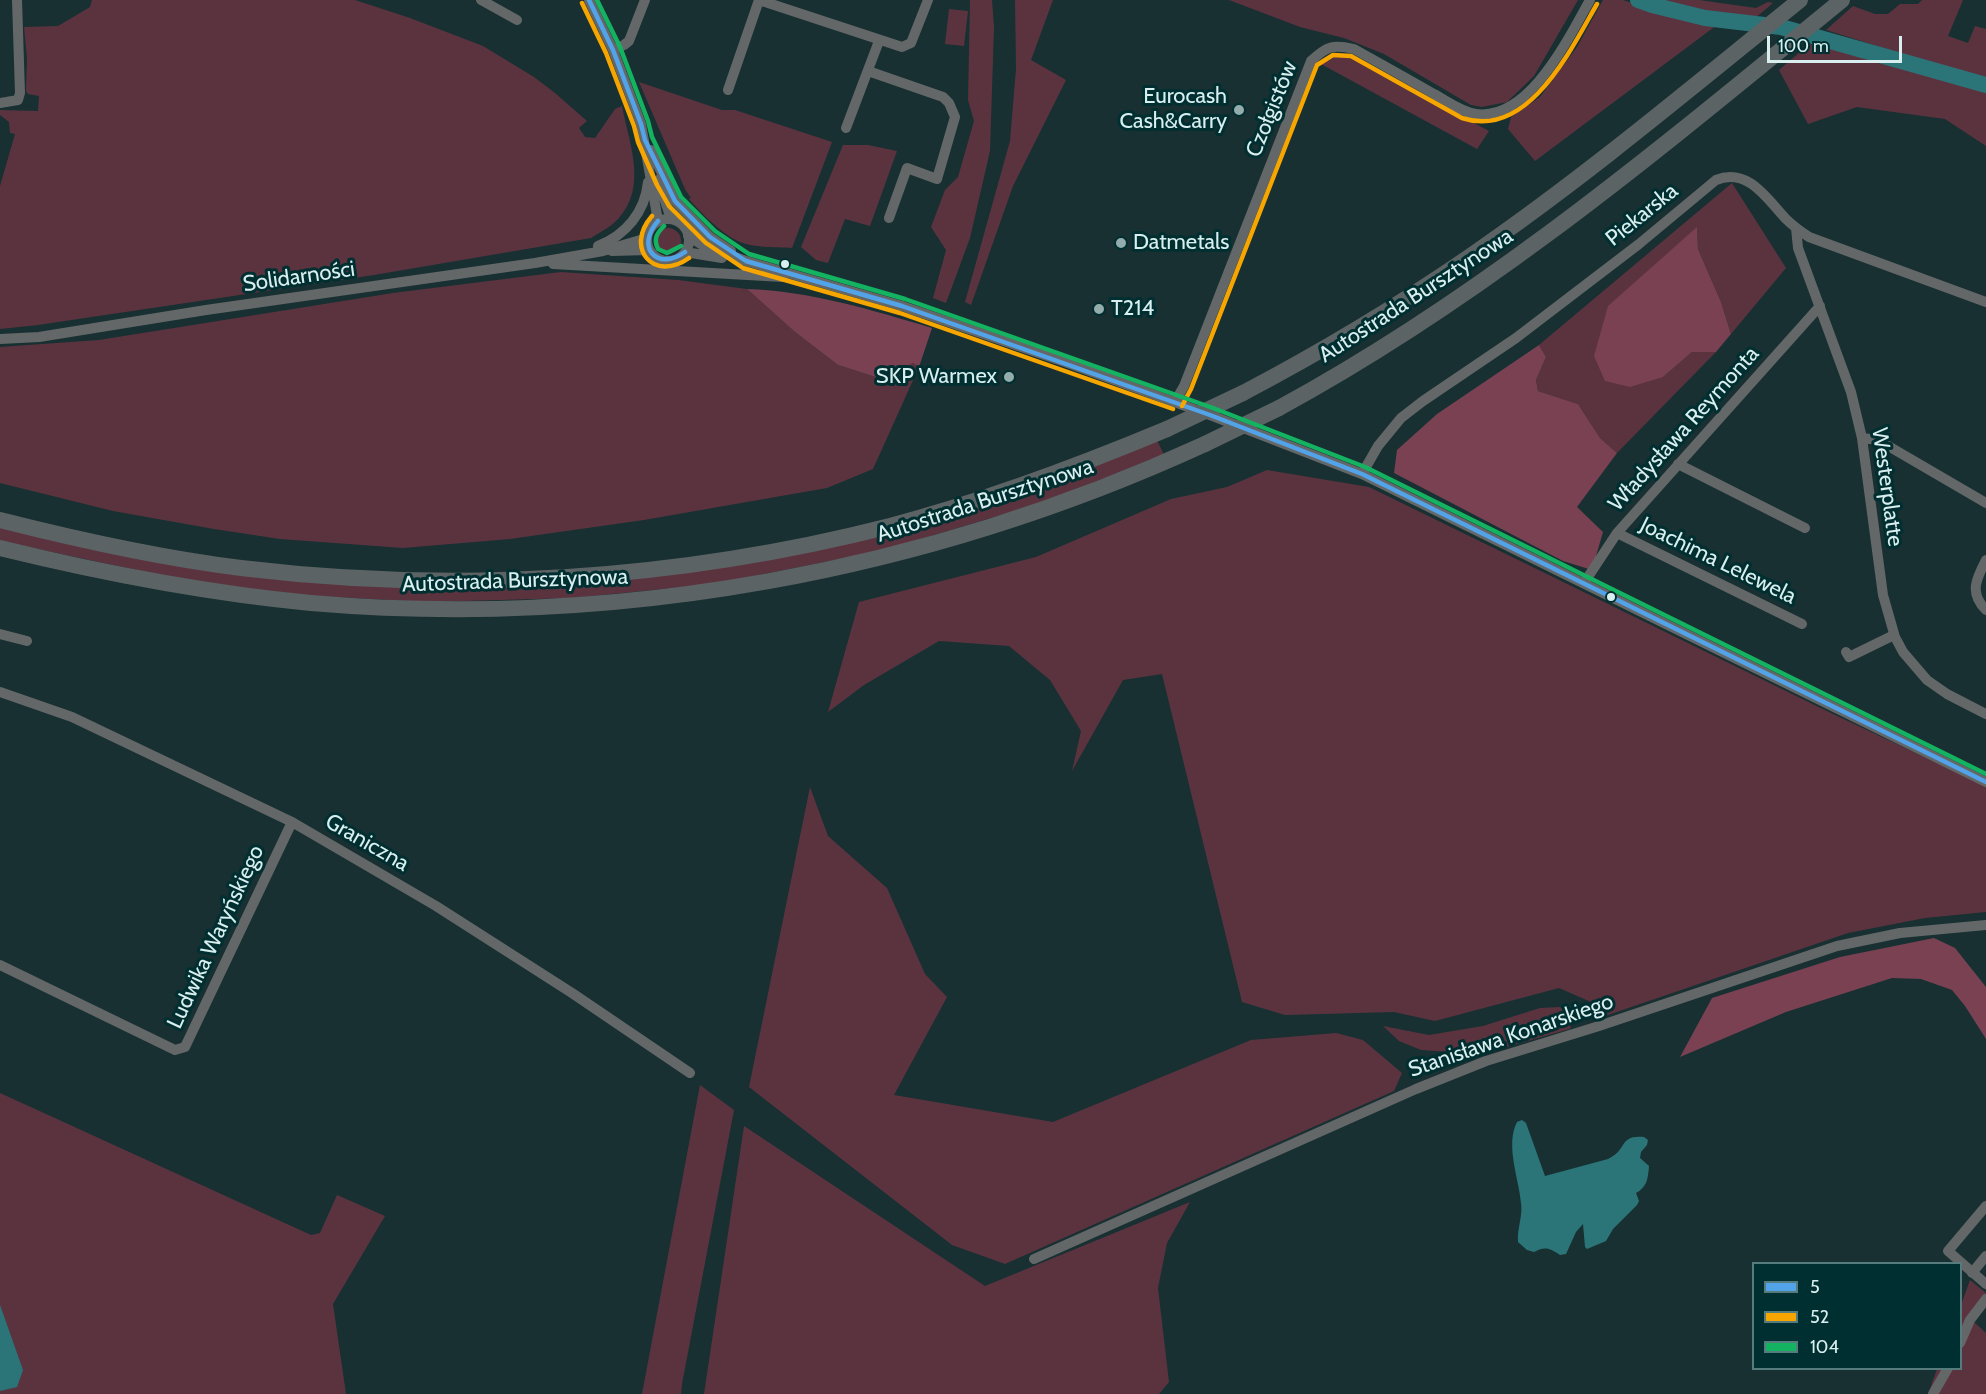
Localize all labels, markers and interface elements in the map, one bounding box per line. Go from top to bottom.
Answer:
scale bar [1770,24,1905,62]
text: 100 m [1778,35,1829,57]
street label: Czołgistów [1241,57,1303,161]
place label: Eurocash Cash&Carry [1120,84,1227,136]
marker: Eurocash Cash&Carry [1232,103,1246,117]
street label: Piekarska [1601,178,1683,252]
street label: Autostrada Bursztynowa [1314,223,1518,369]
place label: Datmetals [1133,230,1229,256]
marker: Datmetals [1114,236,1128,250]
street label: Solidarności [241,256,357,298]
unlabelled marker [779,258,791,270]
place label: T214 [1111,296,1154,322]
marker: T214 [1092,302,1106,316]
street label: Władysława Reymonta [1603,341,1765,517]
place label: SKP Warmex [876,364,997,390]
marker: SKP Warmex [1002,370,1016,384]
street label: Westerplatte [1866,426,1908,548]
street label: Autostrada Bursztynowa [873,454,1097,548]
street label: Joachima Lelewela [1636,512,1800,610]
street label: Autostrada Bursztynowa [402,564,628,598]
unlabelled marker [1605,591,1617,603]
street label: Graniczna [320,809,414,877]
street label: Ludwika Waryńskiego [162,841,270,1033]
street label: Stanisława Konarskiego [1405,989,1617,1083]
legend [1752,1262,1962,1370]
text: 5 [1810,1276,1820,1298]
text: 52 [1810,1306,1829,1328]
text: 104 [1810,1336,1839,1358]

